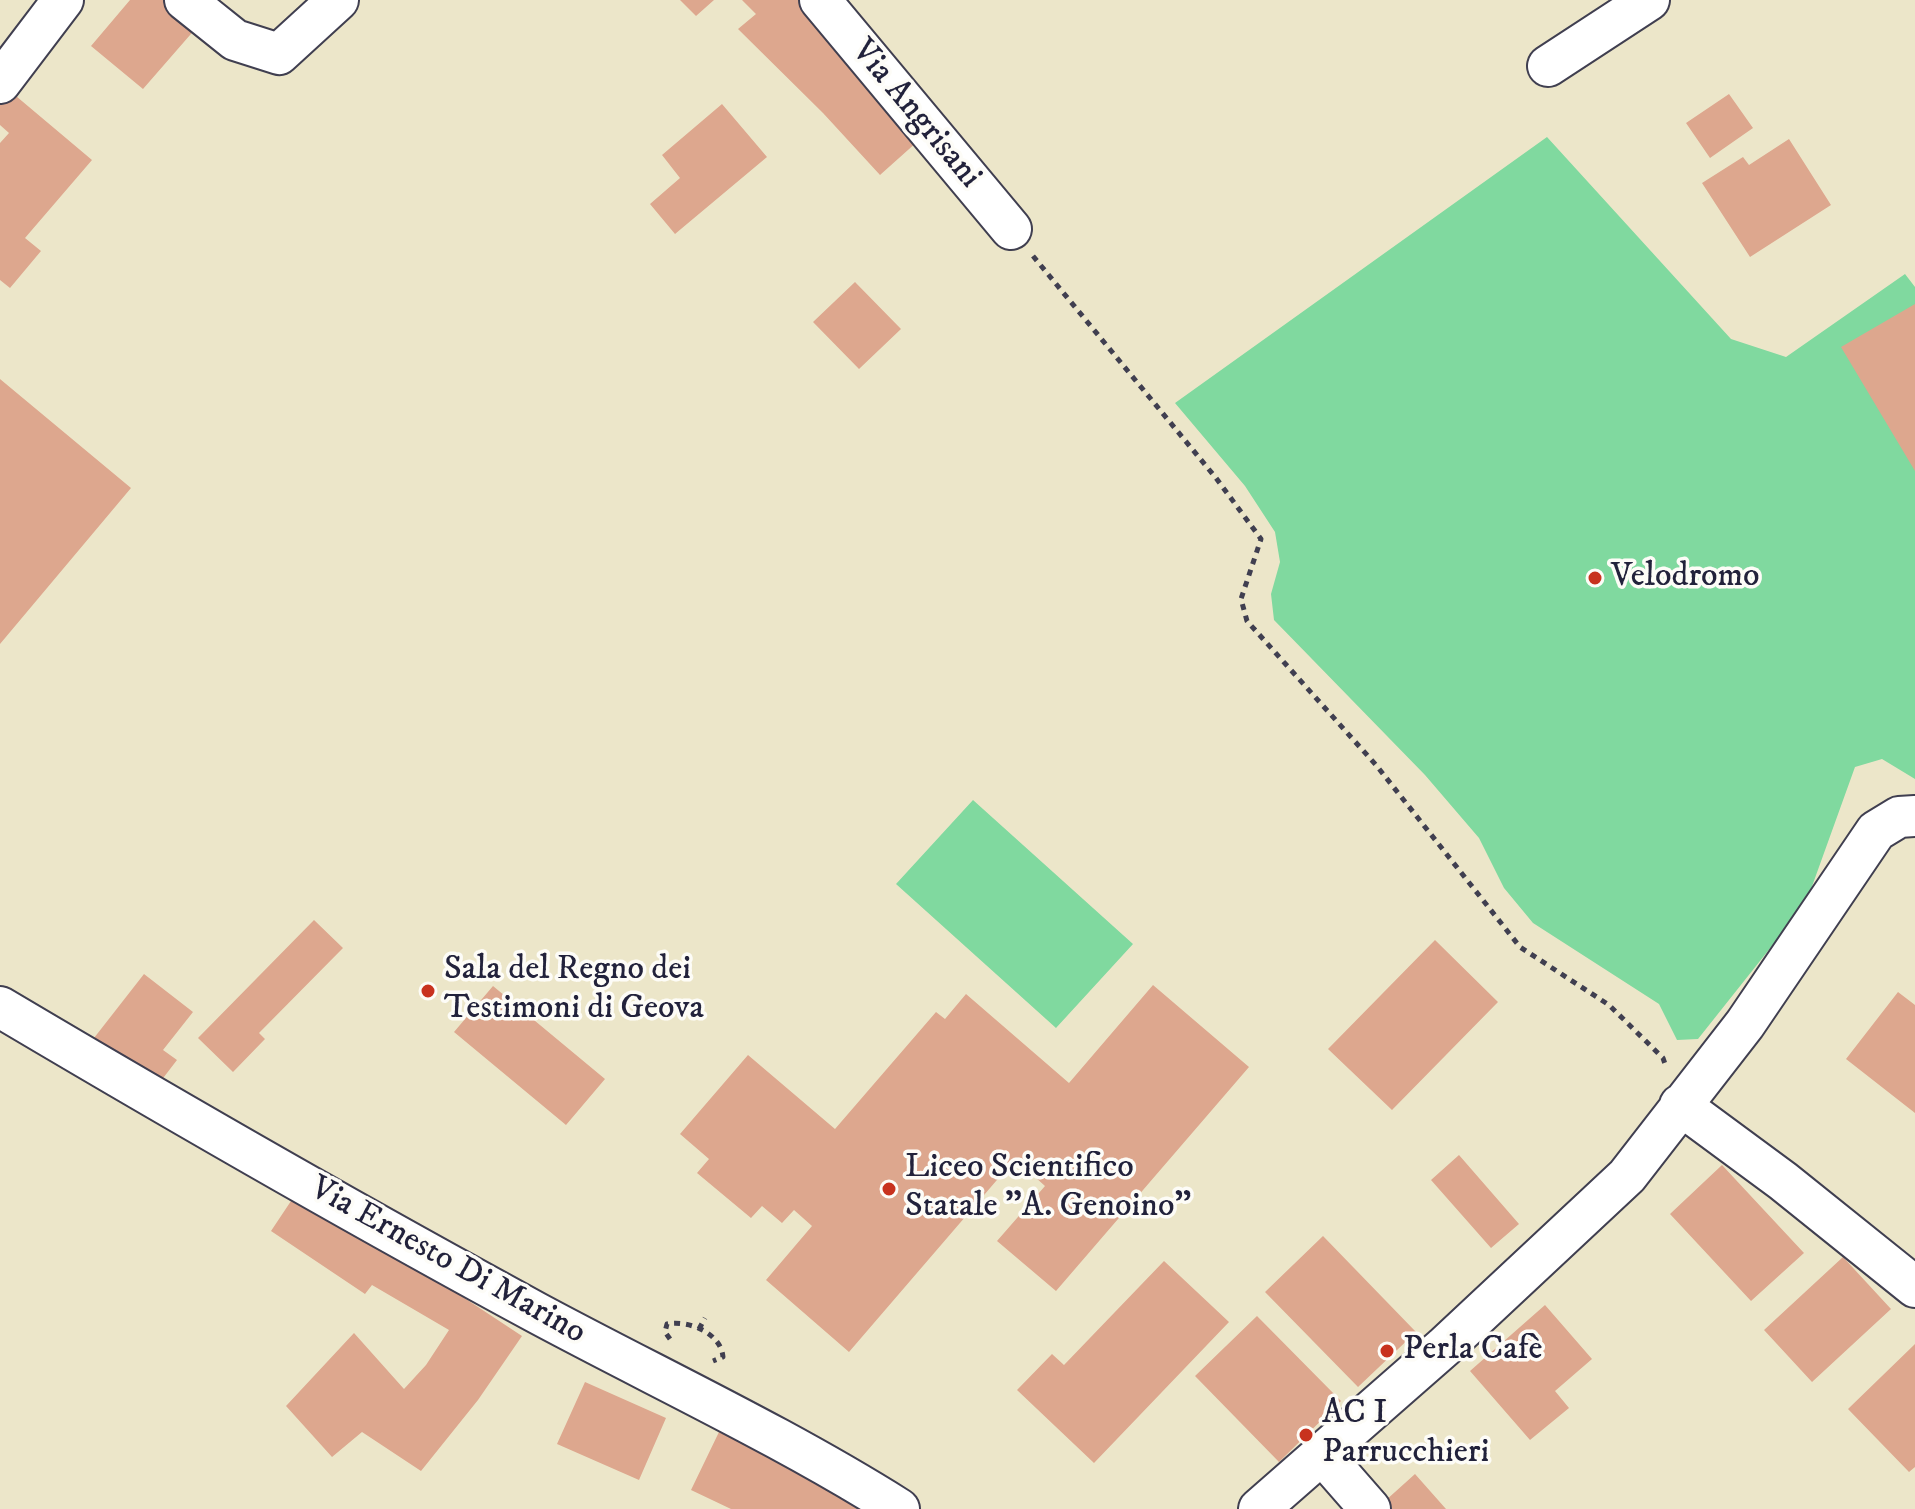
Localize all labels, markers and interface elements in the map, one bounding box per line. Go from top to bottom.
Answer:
street label: Via Angrisani [841,32,989,198]
place label: Velodromo [1611,558,1760,598]
marker: Velodromo [1586,569,1604,587]
place label: Sala del Regno dei Testimoni di Geova [444,951,704,1030]
marker: Sala del Regno dei Testimoni di Geova [419,982,437,1000]
place label: Liceo Scientifico Statale "A. Genoino" [905,1149,1191,1228]
street label: Via Ernesto Di Marino [302,1169,592,1355]
marker: Liceo Scientifico Statale "A. Genoino" [880,1180,898,1198]
place label: Perla Cafè [1403,1331,1543,1371]
marker: Perla Cafè [1378,1342,1396,1360]
place label: AC I Parrucchieri [1322,1395,1489,1474]
marker: AC I Parrucchieri [1297,1426,1315,1444]

